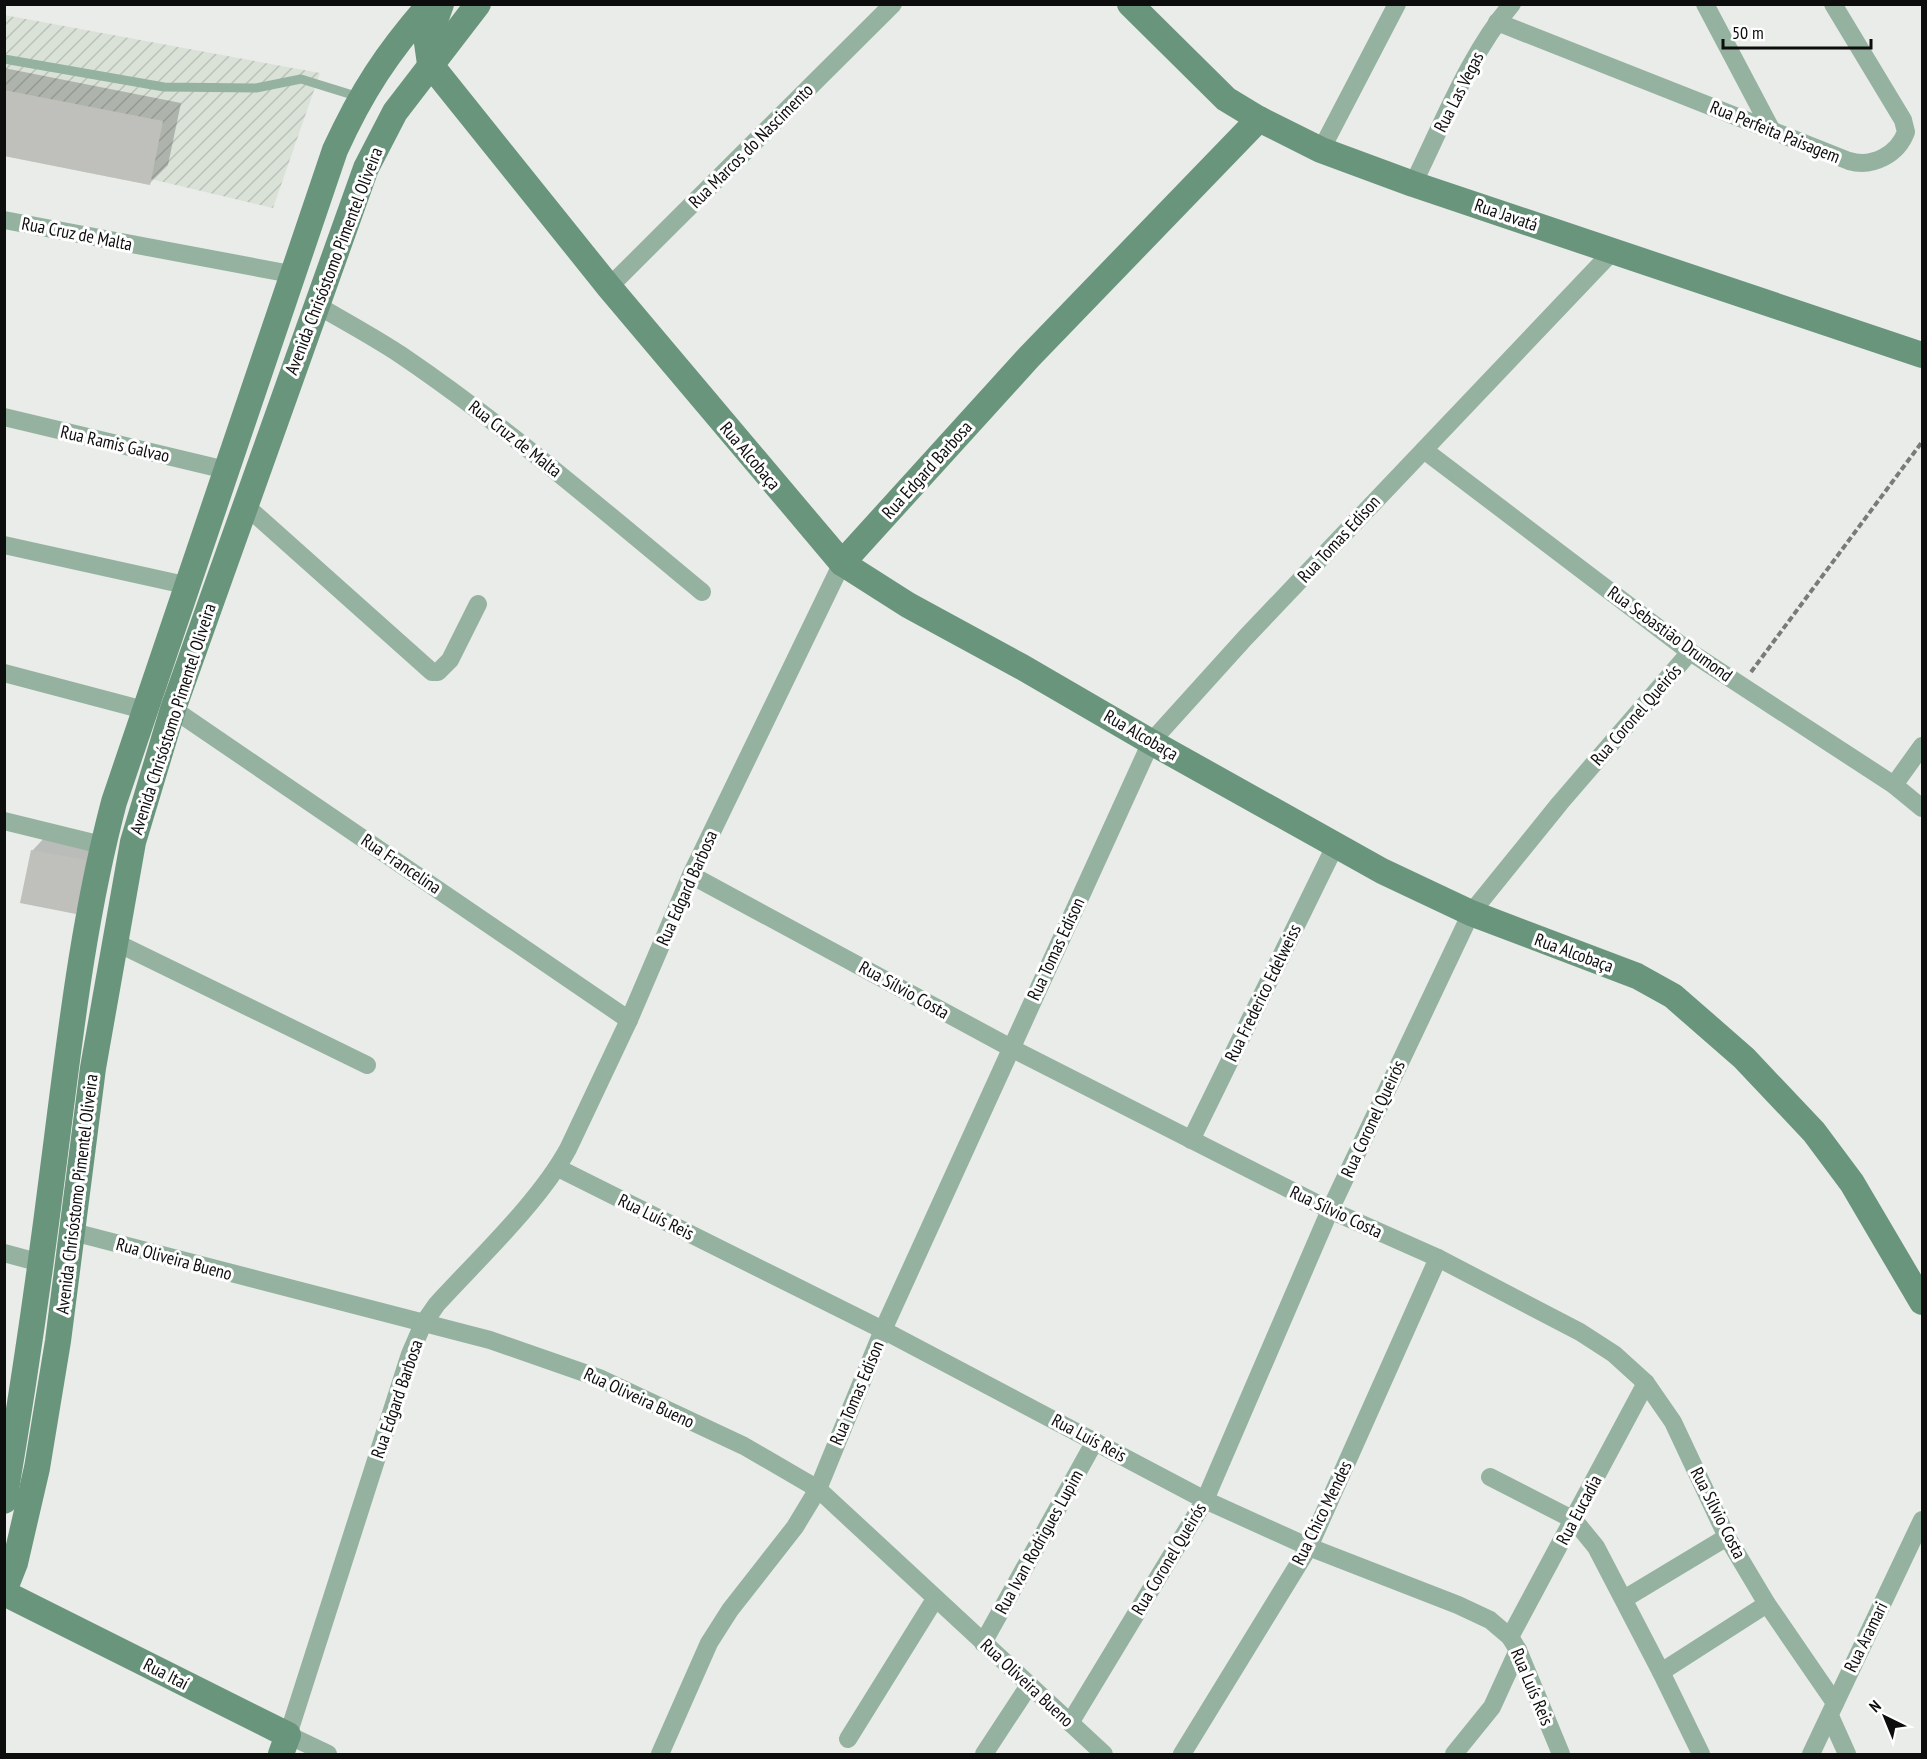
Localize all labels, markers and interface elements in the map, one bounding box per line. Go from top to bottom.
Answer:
scale bar [1723,12,1872,50]
text: 50 m [1732,21,1764,44]
street label: Rua Las Vegas [1429,48,1489,136]
street label: Rua Marcos do Nascimento [683,78,818,213]
street label: Rua Perfeita Paisagem [1707,95,1844,168]
street label: Avenida Chrisóstomo Pimentel Oliveira [280,144,388,378]
street label: Rua Javatá [1472,193,1541,236]
street label: Rua Cruz de Malta [20,212,134,255]
street label: Rua Cruz de Malta [464,395,567,482]
street label: Rua Edgard Barbosa [877,416,977,523]
street label: Rua Alcobaça [715,417,786,495]
street label: Rua Ramis Galvao [58,420,172,467]
street label: Rua Tomas Edison [1292,490,1385,587]
street label: Rua Sebastião Drumond [1603,581,1737,687]
street label: Avenida Chrisóstomo Pimentel Oliveira [124,600,221,837]
street label: Rua Coronel Queirós [1585,659,1686,770]
street label: Rua Alcobaça [1100,704,1183,765]
street label: Rua Edgard Barbosa [651,826,722,949]
street label: Rua Francelina [357,828,446,899]
street label: Rua Tomas Edison [1022,894,1089,1004]
street label: Rua Frederico Edelweiss [1219,920,1306,1065]
street label: Rua Alcobaça [1532,928,1617,977]
street label: Rua Sílvio Costa [855,955,953,1024]
street label: Rua Coronel Queirós [1335,1056,1410,1181]
street label: Avenida Chrisóstomo Pimentel Oliveira [50,1073,103,1315]
street label: Rua Sílvio Costa [1286,1180,1386,1243]
street label: Rua Luís Reis [614,1188,698,1245]
street label: Rua Oliveira Bueno [114,1232,235,1285]
street label: Rua Edgard Barbosa [365,1336,428,1461]
street label: Rua Tomas Edison [824,1337,889,1448]
street label: Rua Oliveira Bueno [580,1362,698,1433]
street label: Rua Luís Reis [1048,1408,1131,1467]
street label: Rua Chico Mendes [1286,1457,1357,1569]
street label: Rua Sílvio Costa [1686,1463,1751,1562]
street label: Rua Ivan Rodrigues Lupim [989,1466,1088,1618]
street label: Rua Eucadia [1551,1471,1606,1549]
street label: Rua Coronel Queirós [1126,1498,1211,1619]
street label: Rua Aramari [1839,1598,1892,1676]
street label: Rua Oliveira Bueno [976,1634,1079,1732]
street label: Rua Luís Reis [1506,1645,1559,1729]
street label: Rua Itaí [140,1652,193,1695]
north arrow [1855,1687,1915,1747]
text: N [1865,1696,1885,1716]

